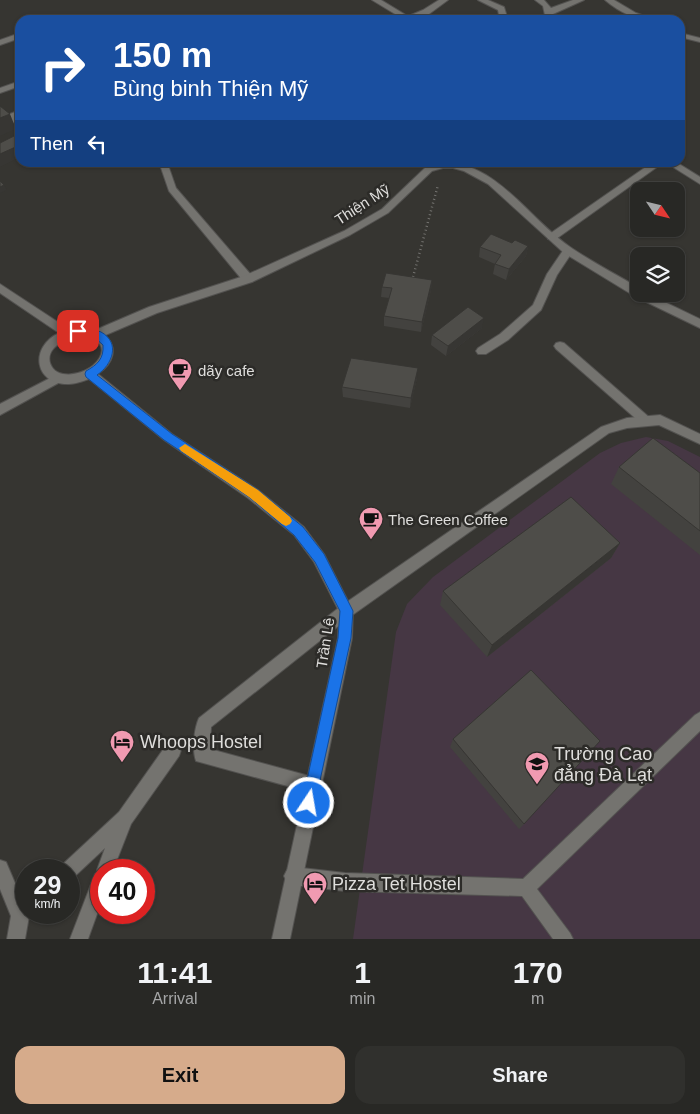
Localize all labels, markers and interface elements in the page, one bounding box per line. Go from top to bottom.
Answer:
icon: right [30,35,95,100]
text: 150 m [113,35,212,74]
text: Bùng binh Thiện Mỹ [113,76,308,101]
icon: left [83,130,111,158]
text: Then [30,133,73,154]
street label: Thiện Mỹ [332,180,393,228]
north arrow [630,182,685,238]
map controls [630,182,685,302]
button: layers [630,247,685,302]
pin [57,310,99,352]
icon: arrive [64,317,92,345]
cafe icon: dãy cafe [167,357,193,391]
place label: dãy cafe [198,362,255,379]
cafe icon: The Green Coffee [358,506,384,540]
place label: The Green Coffee [388,511,508,528]
street label: Trần Lê [313,616,337,670]
hotel icon: Whoops Hostel [109,729,135,763]
place label: Whoops Hostel [140,732,262,752]
place label: Trường Cao đẳng Đà Lạt [554,744,652,785]
school or university icon: Trường Cao đẳng Đà Lạt [524,751,550,785]
position arrow [282,776,334,828]
speed limit sign: 40 [90,859,155,924]
text: 29 [34,871,61,899]
hotel icon: Pizza Tet Hostel [302,871,328,905]
place label: Pizza Tet Hostel [332,874,461,894]
text: km/h [34,897,61,911]
text: 11:41 [137,956,212,989]
text: 1 [354,956,371,989]
text: 170 [513,956,563,989]
text: Arrival [152,990,197,1007]
text: min [350,990,375,1007]
text: m [531,990,544,1007]
button: Exit [15,1046,345,1104]
button: Share [355,1046,685,1104]

